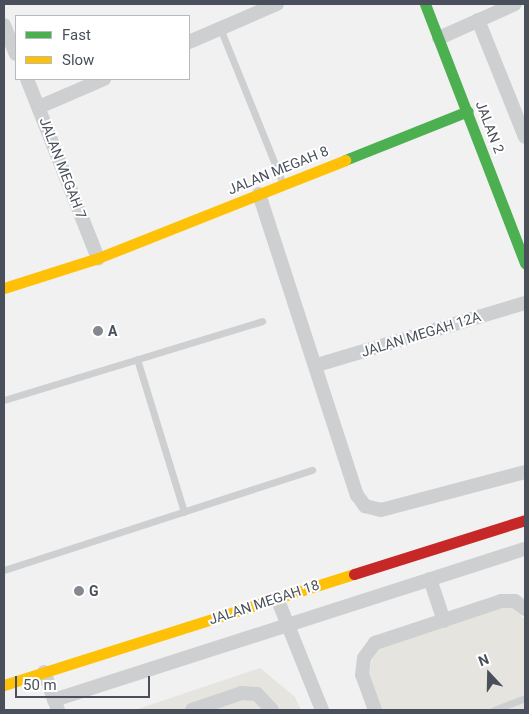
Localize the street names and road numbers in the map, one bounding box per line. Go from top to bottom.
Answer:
street label: JALAN 2 [472,98,508,156]
street label: JALAN MEGAH 7 [36,115,90,221]
street label: JALAN MEGAH 8 [225,142,331,198]
street label: JALAN MEGAH 12A [359,308,483,360]
street label: JALAN MEGAH 18 [207,576,321,628]

